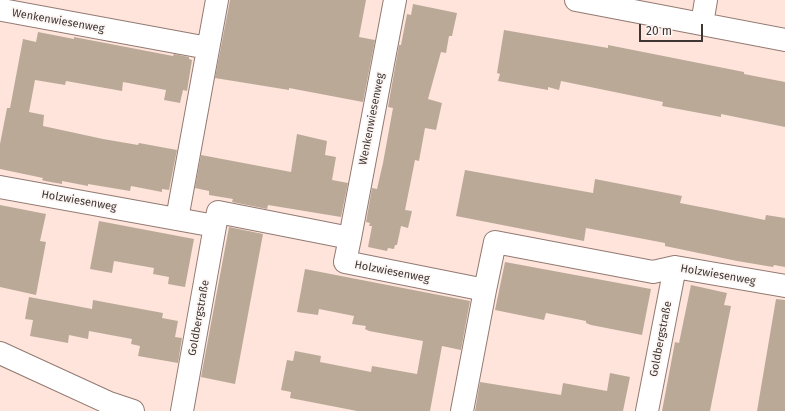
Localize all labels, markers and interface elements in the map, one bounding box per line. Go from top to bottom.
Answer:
street label: Wenkenwiesenweg [11,6,105,36]
scale bar [641,16,705,42]
text: 20 m [646,24,672,38]
street label: Wenkenwiesenweg [357,72,387,166]
street label: Holzwiesenweg [40,188,118,214]
street label: Holzwiesenweg [353,258,431,286]
street label: Holzwiesenweg [679,262,757,288]
street label: Goldbergstraße [186,279,212,357]
street label: Goldbergstraße [647,300,675,378]

